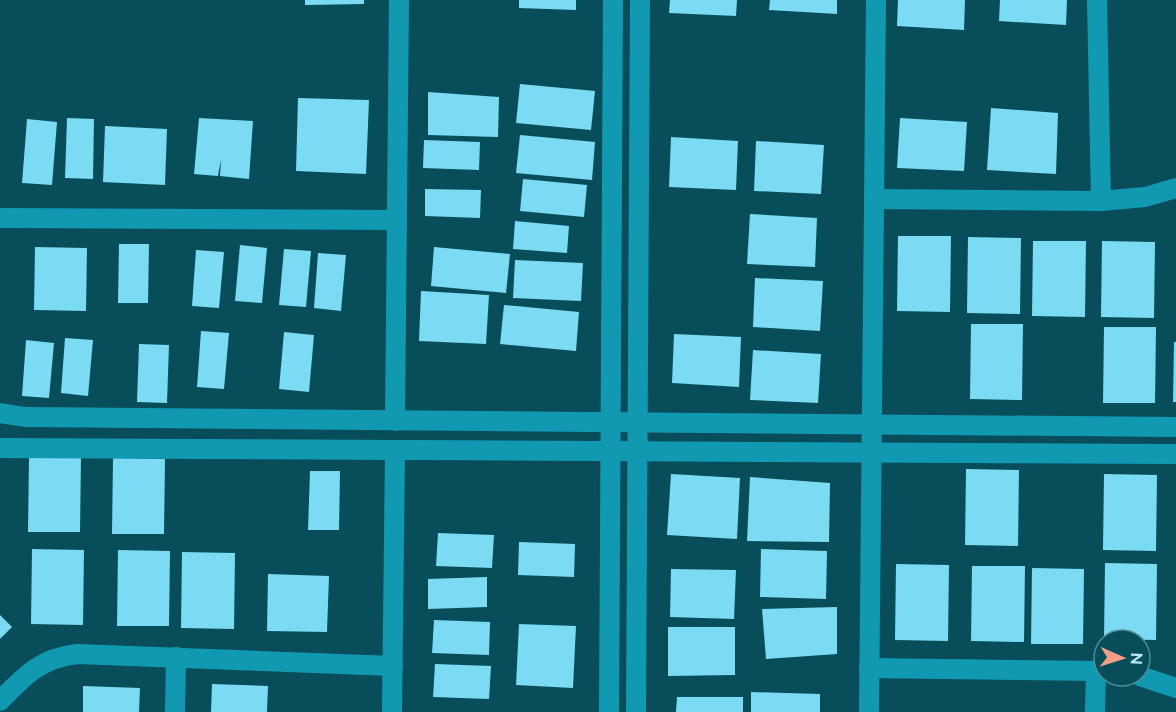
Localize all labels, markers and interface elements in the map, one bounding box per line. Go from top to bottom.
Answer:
north arrow [1092,628,1152,688]
text: N [1127,652,1146,665]

